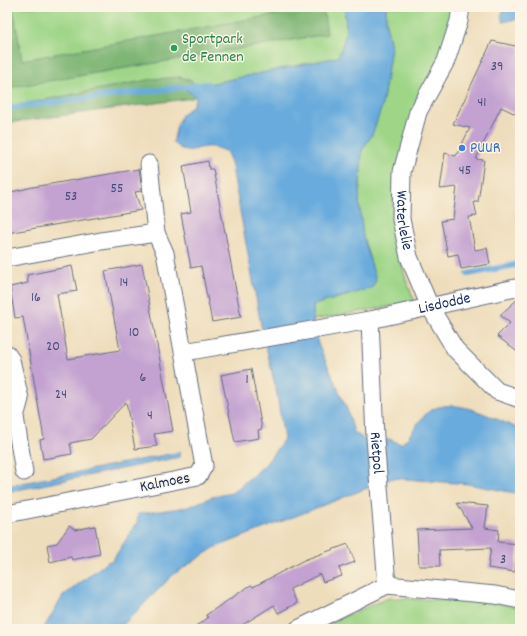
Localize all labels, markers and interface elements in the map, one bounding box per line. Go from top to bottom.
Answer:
place label: Sportpark de Fennen [182,28,244,69]
marker: Sportpark de Fennen [169,43,179,53]
house number: 39 [491,57,503,77]
house number: 41 [478,93,486,113]
place label: PUUR [470,137,501,160]
marker: PUUR [457,143,467,153]
house number: 45 [459,161,471,181]
house number: 55 [111,179,123,199]
house number: 53 [65,187,77,207]
street label: Waterlelie [389,190,419,252]
house number: 14 [120,273,128,293]
street label: Lisdodde [416,287,473,321]
house number: 16 [31,288,41,308]
house number: 10 [129,323,139,343]
house number: 20 [46,337,60,357]
house number: 6 [140,368,147,388]
house number: 1 [245,370,249,390]
house number: 24 [55,385,67,405]
house number: 4 [147,406,153,426]
street label: Rietpol [363,431,389,475]
street label: Kalmoes [138,467,192,499]
house number: 3 [500,550,506,570]

